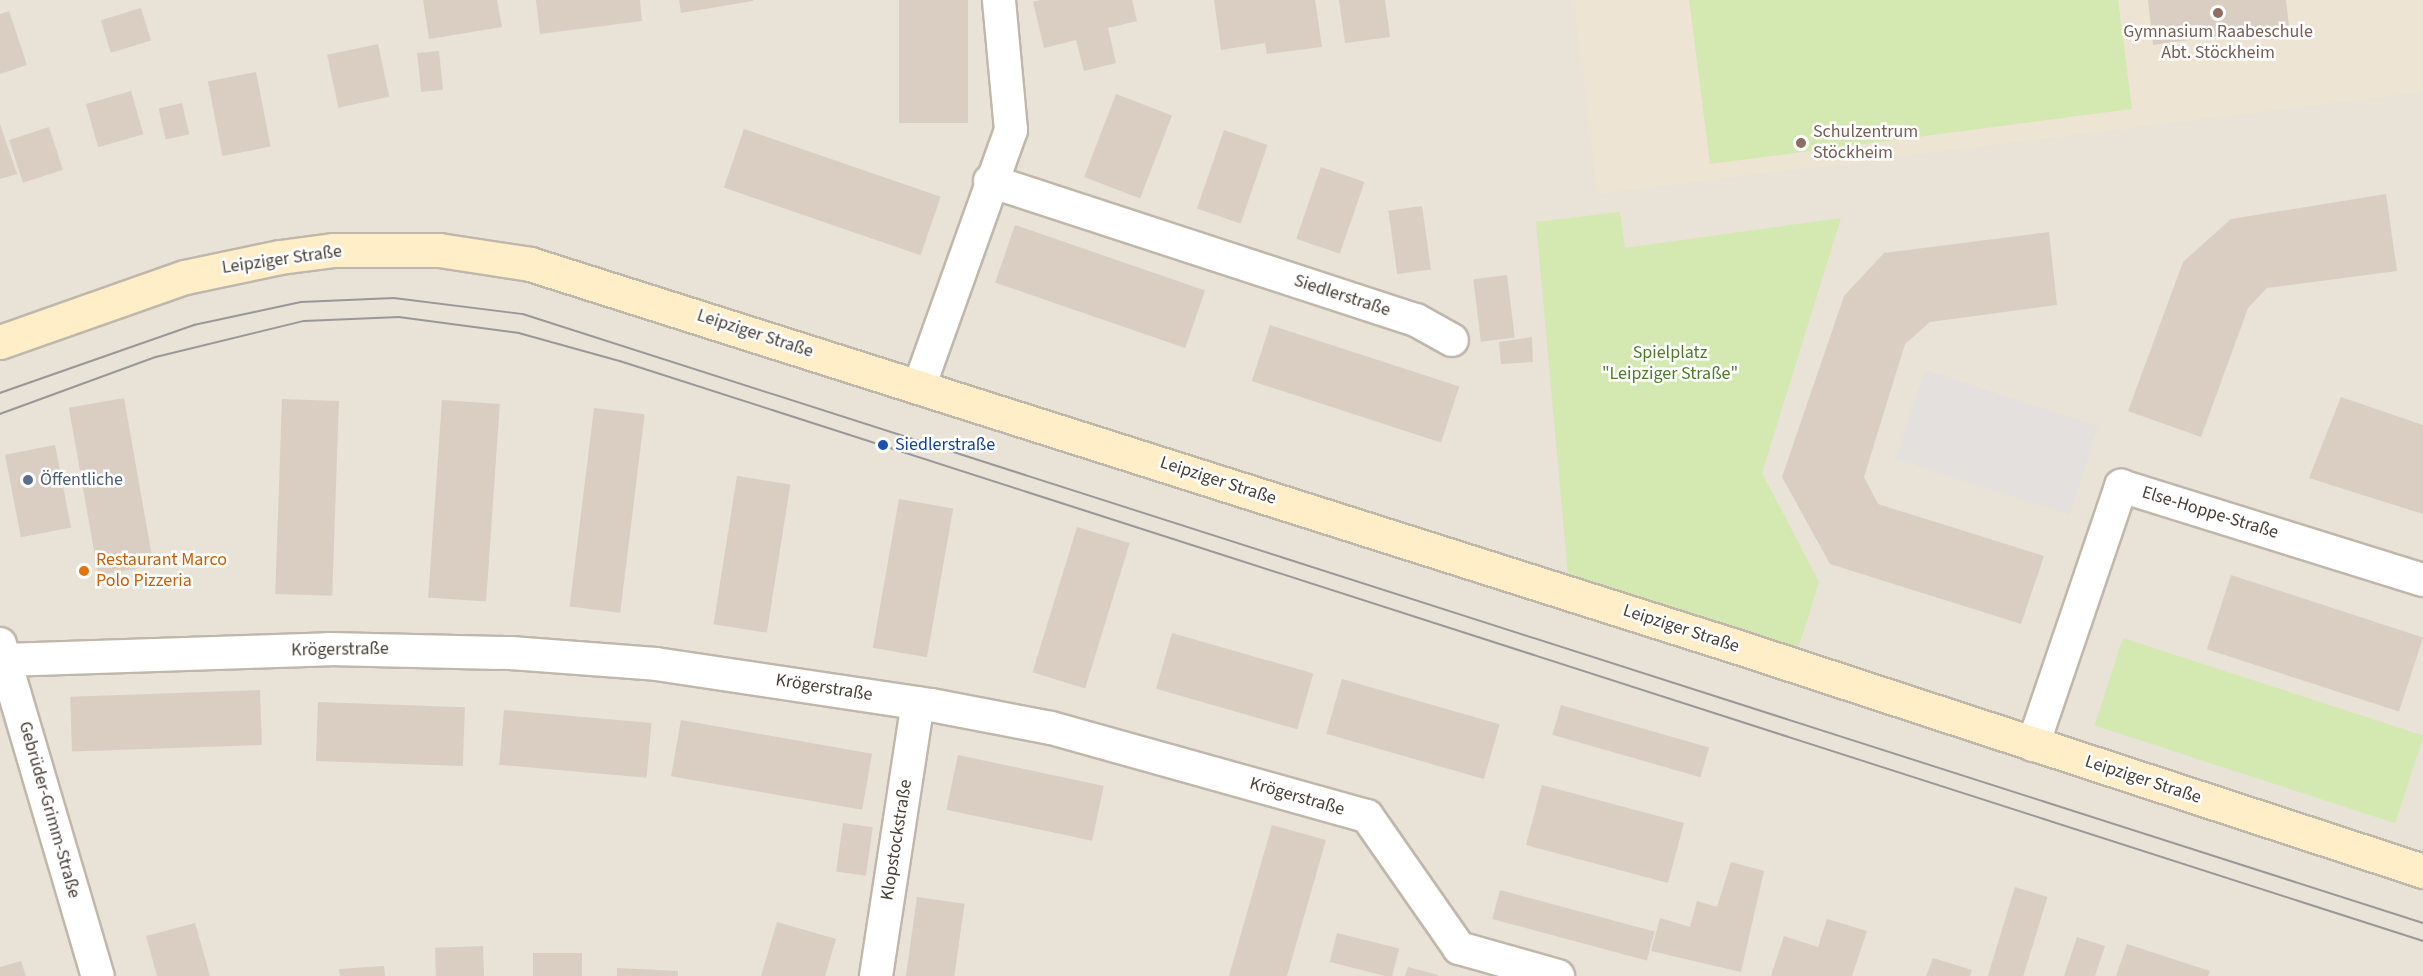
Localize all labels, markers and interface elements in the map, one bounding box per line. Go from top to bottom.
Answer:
marker: Gymnasium Raabeschule Abt. Stöckheim [2211,6,2225,20]
place label: Gymnasium Raabeschule Abt. Stöckheim [2123,22,2313,64]
place label: Schulzentrum Stöckheim [1813,122,1918,164]
marker: Schulzentrum Stöckheim [1794,136,1808,150]
street label: Leipziger Straße [221,241,343,279]
street label: Siedlerstraße [1291,270,1393,322]
street label: Leipziger Straße [694,305,816,363]
park label: Spielplatz "Leipziger Straße" [1602,343,1738,386]
place label: Siedlerstraße [895,434,995,456]
marker: Siedlerstraße [876,438,890,452]
street label: Leipziger Straße [1157,452,1279,510]
place label: Öffentliche [40,469,123,491]
marker: Öffentliche [21,473,35,487]
street label: Else-Hoppe-Straße [2139,482,2281,544]
place label: Restaurant Marco Polo Pizzeria [96,550,227,592]
marker: Restaurant Marco Polo Pizzeria [77,564,91,578]
street label: Leipziger Straße [1620,600,1742,658]
street label: Krögerstraße [291,638,389,662]
street label: Krögerstraße [774,670,874,706]
street label: Gebrüder-Grimm-Straße [13,719,85,901]
street label: Leipziger Straße [2082,751,2204,809]
street label: Krögerstraße [1247,773,1347,821]
street label: Klopstockstraße [877,778,917,902]

